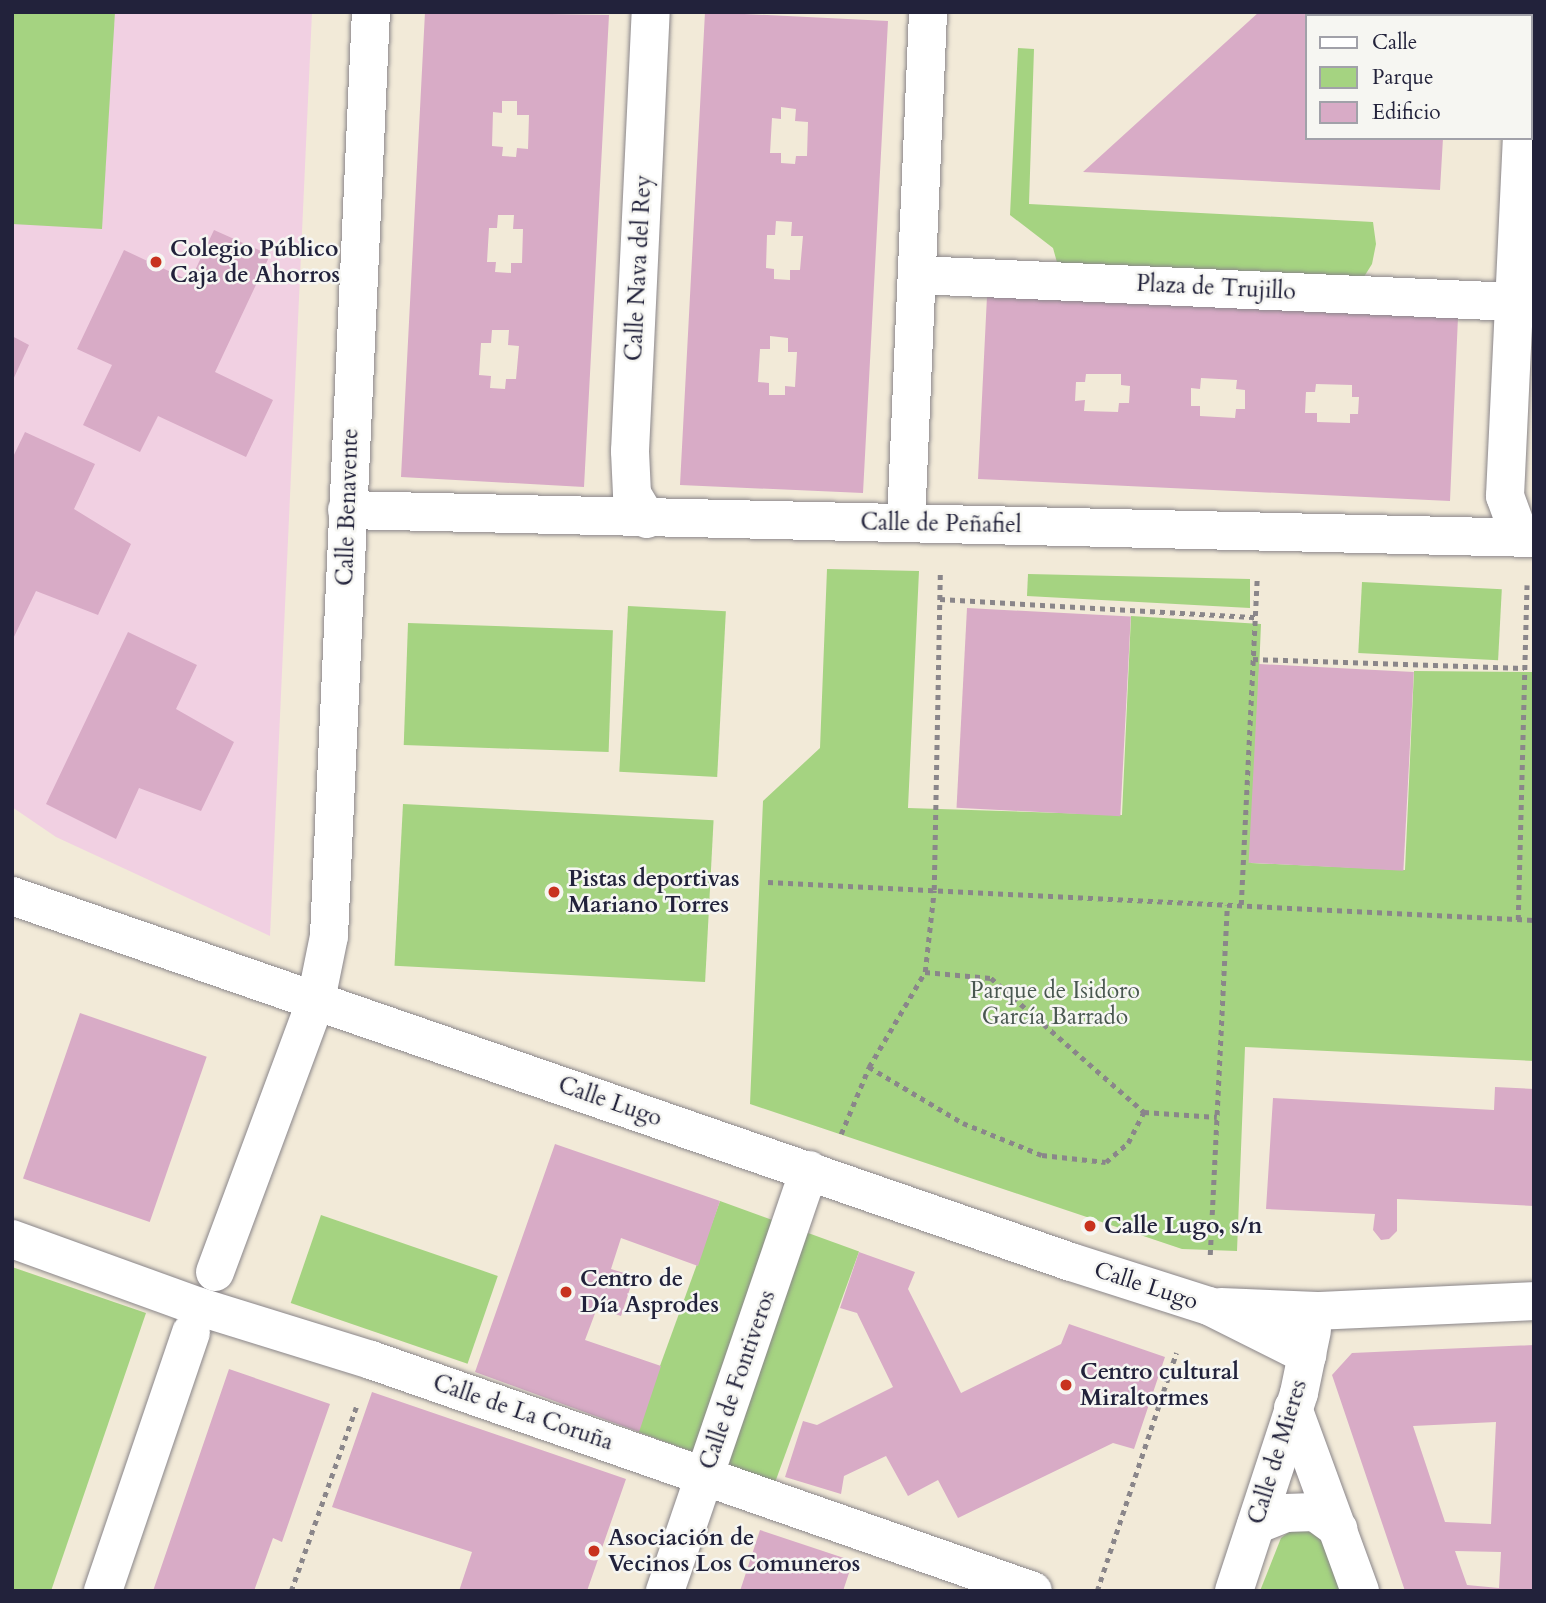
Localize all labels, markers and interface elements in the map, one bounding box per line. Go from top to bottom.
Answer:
legend [1304,14,1532,140]
text: Calle [1372,28,1417,57]
text: Parque [1372,63,1433,92]
text: Edificio [1372,98,1441,127]
street label: Calle Nava del Rey [620,174,658,362]
place label: Colegio Público Caja de Ahorros [170,235,340,289]
marker: Colegio Público Caja de Ahorros [148,254,164,270]
street label: Plaza de Trujillo [1136,270,1296,306]
street label: Calle Benavente [331,428,365,586]
street label: Calle de Peñafiel [860,509,1022,539]
place label: Pistas deportivas Mariano Torres [568,865,740,919]
marker: Pistas deportivas Mariano Torres [546,884,562,900]
park label: Parque de Isidoro García Barrado [970,977,1140,1031]
street label: Calle Lugo [555,1071,665,1133]
place label: Calle Lugo, s/n [1104,1212,1263,1240]
marker: Calle Lugo, s/n [1082,1218,1098,1234]
street label: Calle Lugo [1091,1256,1201,1316]
place label: Centro de Día Asprodes [580,1265,719,1319]
marker: Centro de Día Asprodes [558,1284,574,1300]
street label: Calle de Fontiveros [694,1287,782,1473]
place label: Centro cultural Miraltormes [1080,1358,1239,1412]
street label: Calle de La Coruña [429,1369,617,1457]
street label: Calle de Mieres [1243,1376,1313,1528]
marker: Centro cultural Miraltormes [1058,1377,1074,1393]
place label: Asociación de Vecinos Los Comuneros [608,1524,860,1578]
marker: Asociación de Vecinos Los Comuneros [586,1543,602,1559]

